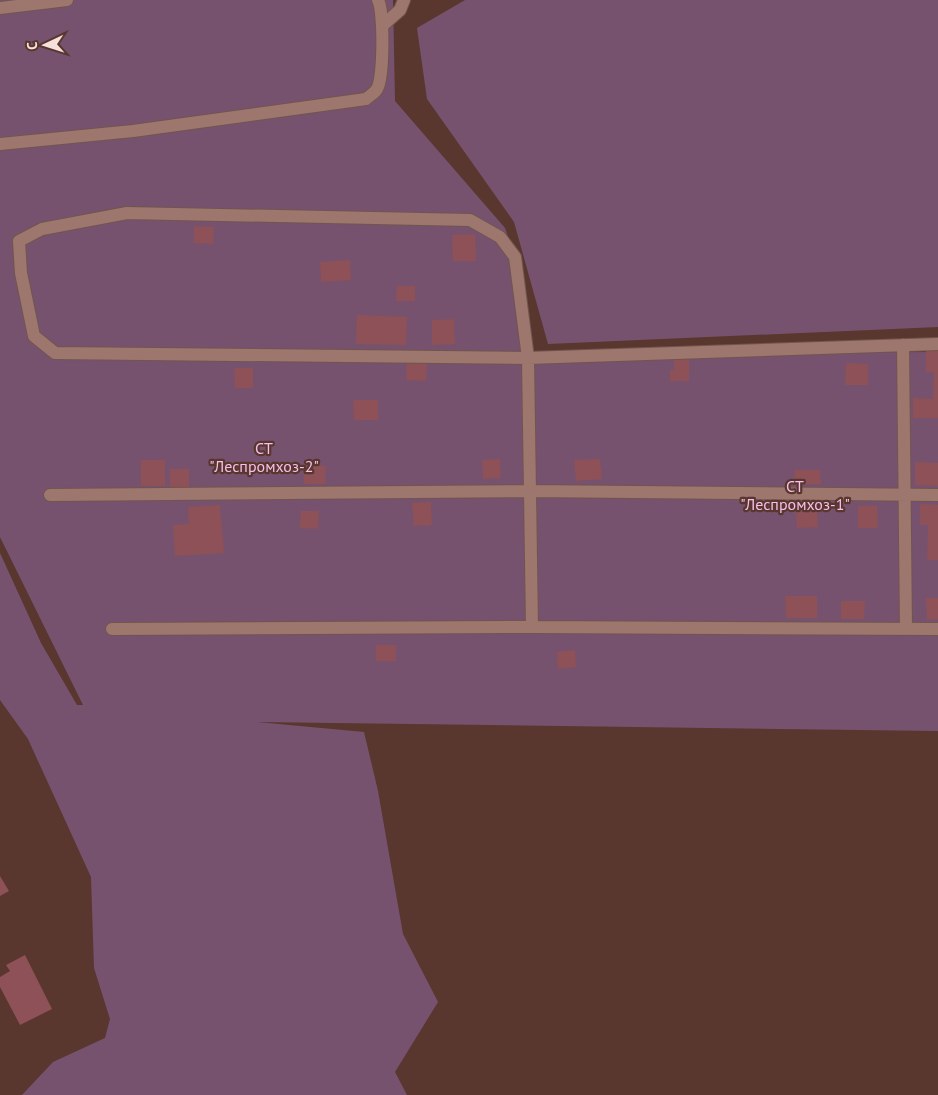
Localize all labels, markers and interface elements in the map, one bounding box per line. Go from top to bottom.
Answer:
north arrow [20,20,70,70]
text: С [23,41,41,50]
park label: СТ "Леспромхоз-2" [209,438,319,476]
park label: СТ "Леспромхоз-1" [740,476,850,514]

